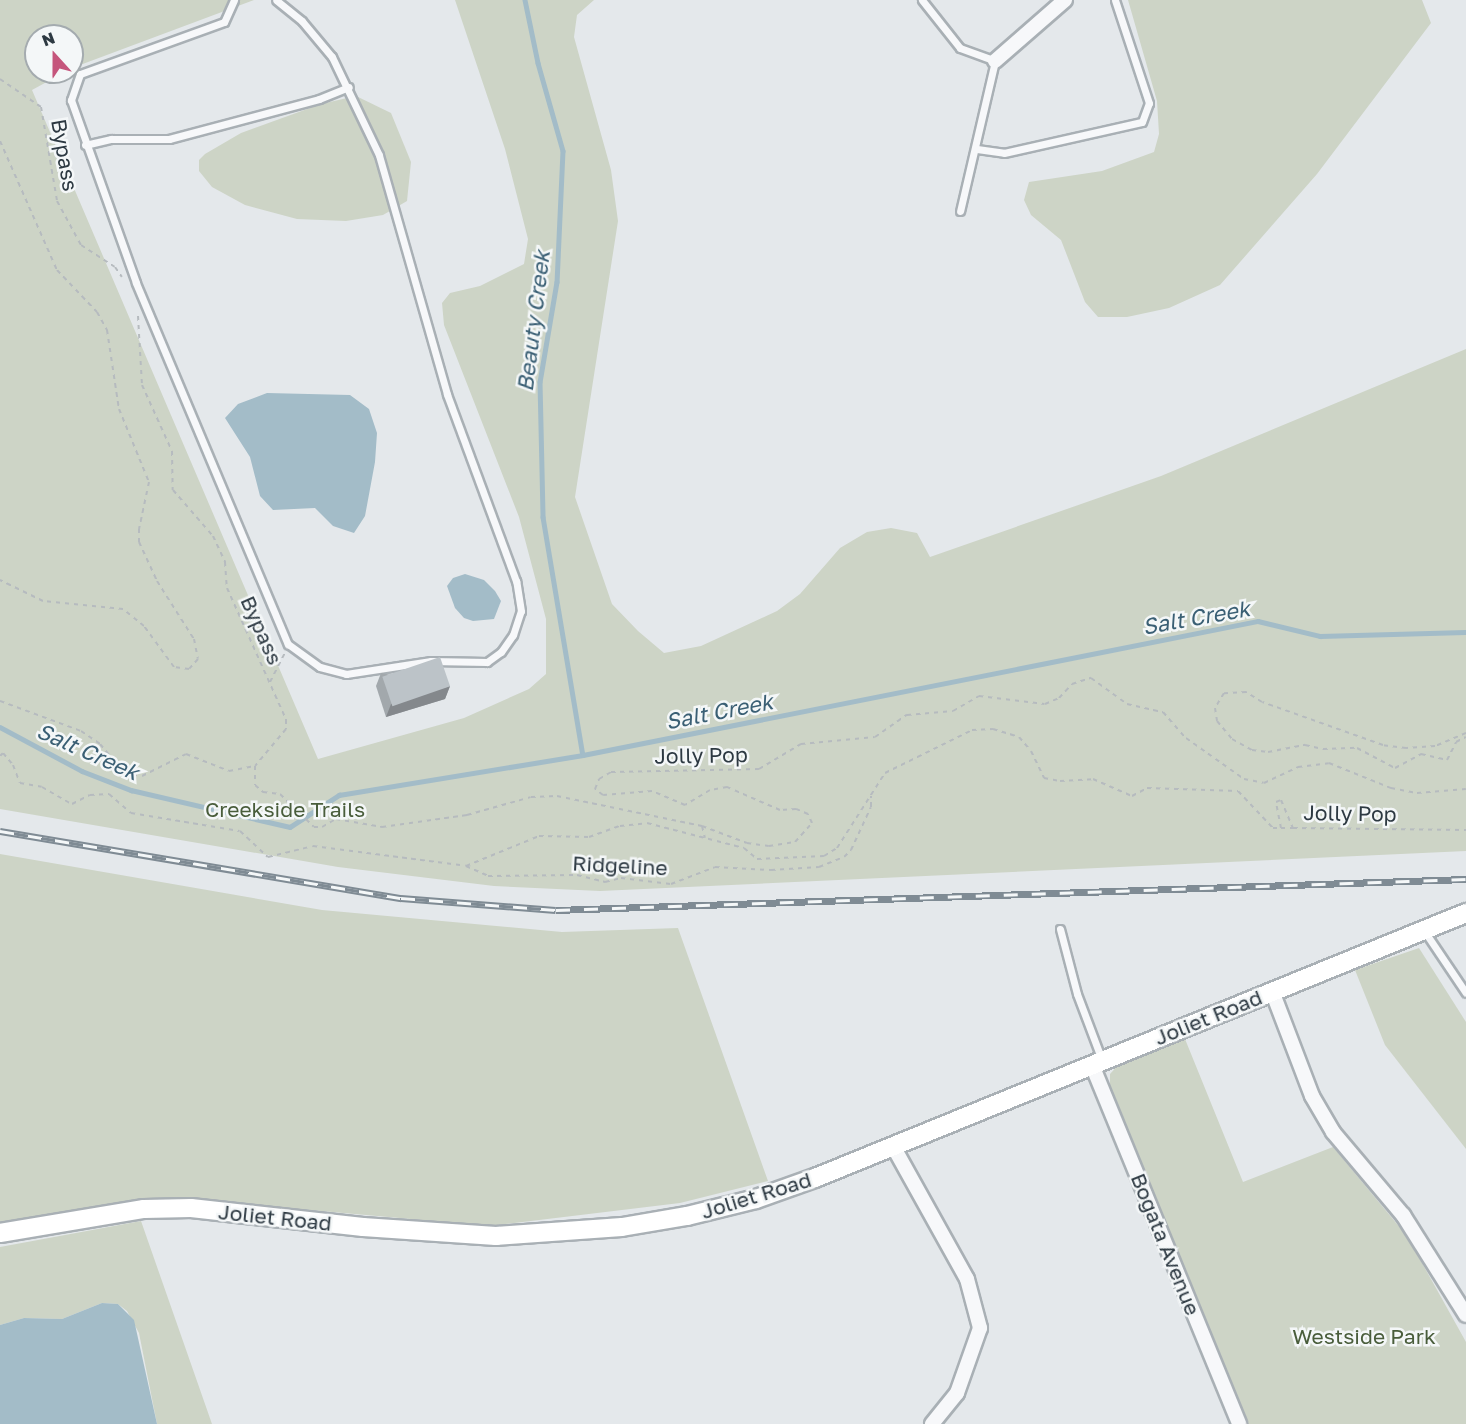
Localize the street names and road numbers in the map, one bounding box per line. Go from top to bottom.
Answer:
street label: Bypass [46,117,84,193]
street label: Bypass [236,592,288,668]
street label: Jolly Pop [654,742,748,768]
street label: Jolly Pop [1303,800,1397,826]
street label: Ridgeline [572,850,668,880]
street label: Joliet Road [1150,984,1266,1050]
street label: Joliet Road [698,1166,814,1224]
street label: Bogata Avenue [1126,1169,1206,1319]
street label: Joliet Road [217,1199,333,1235]

